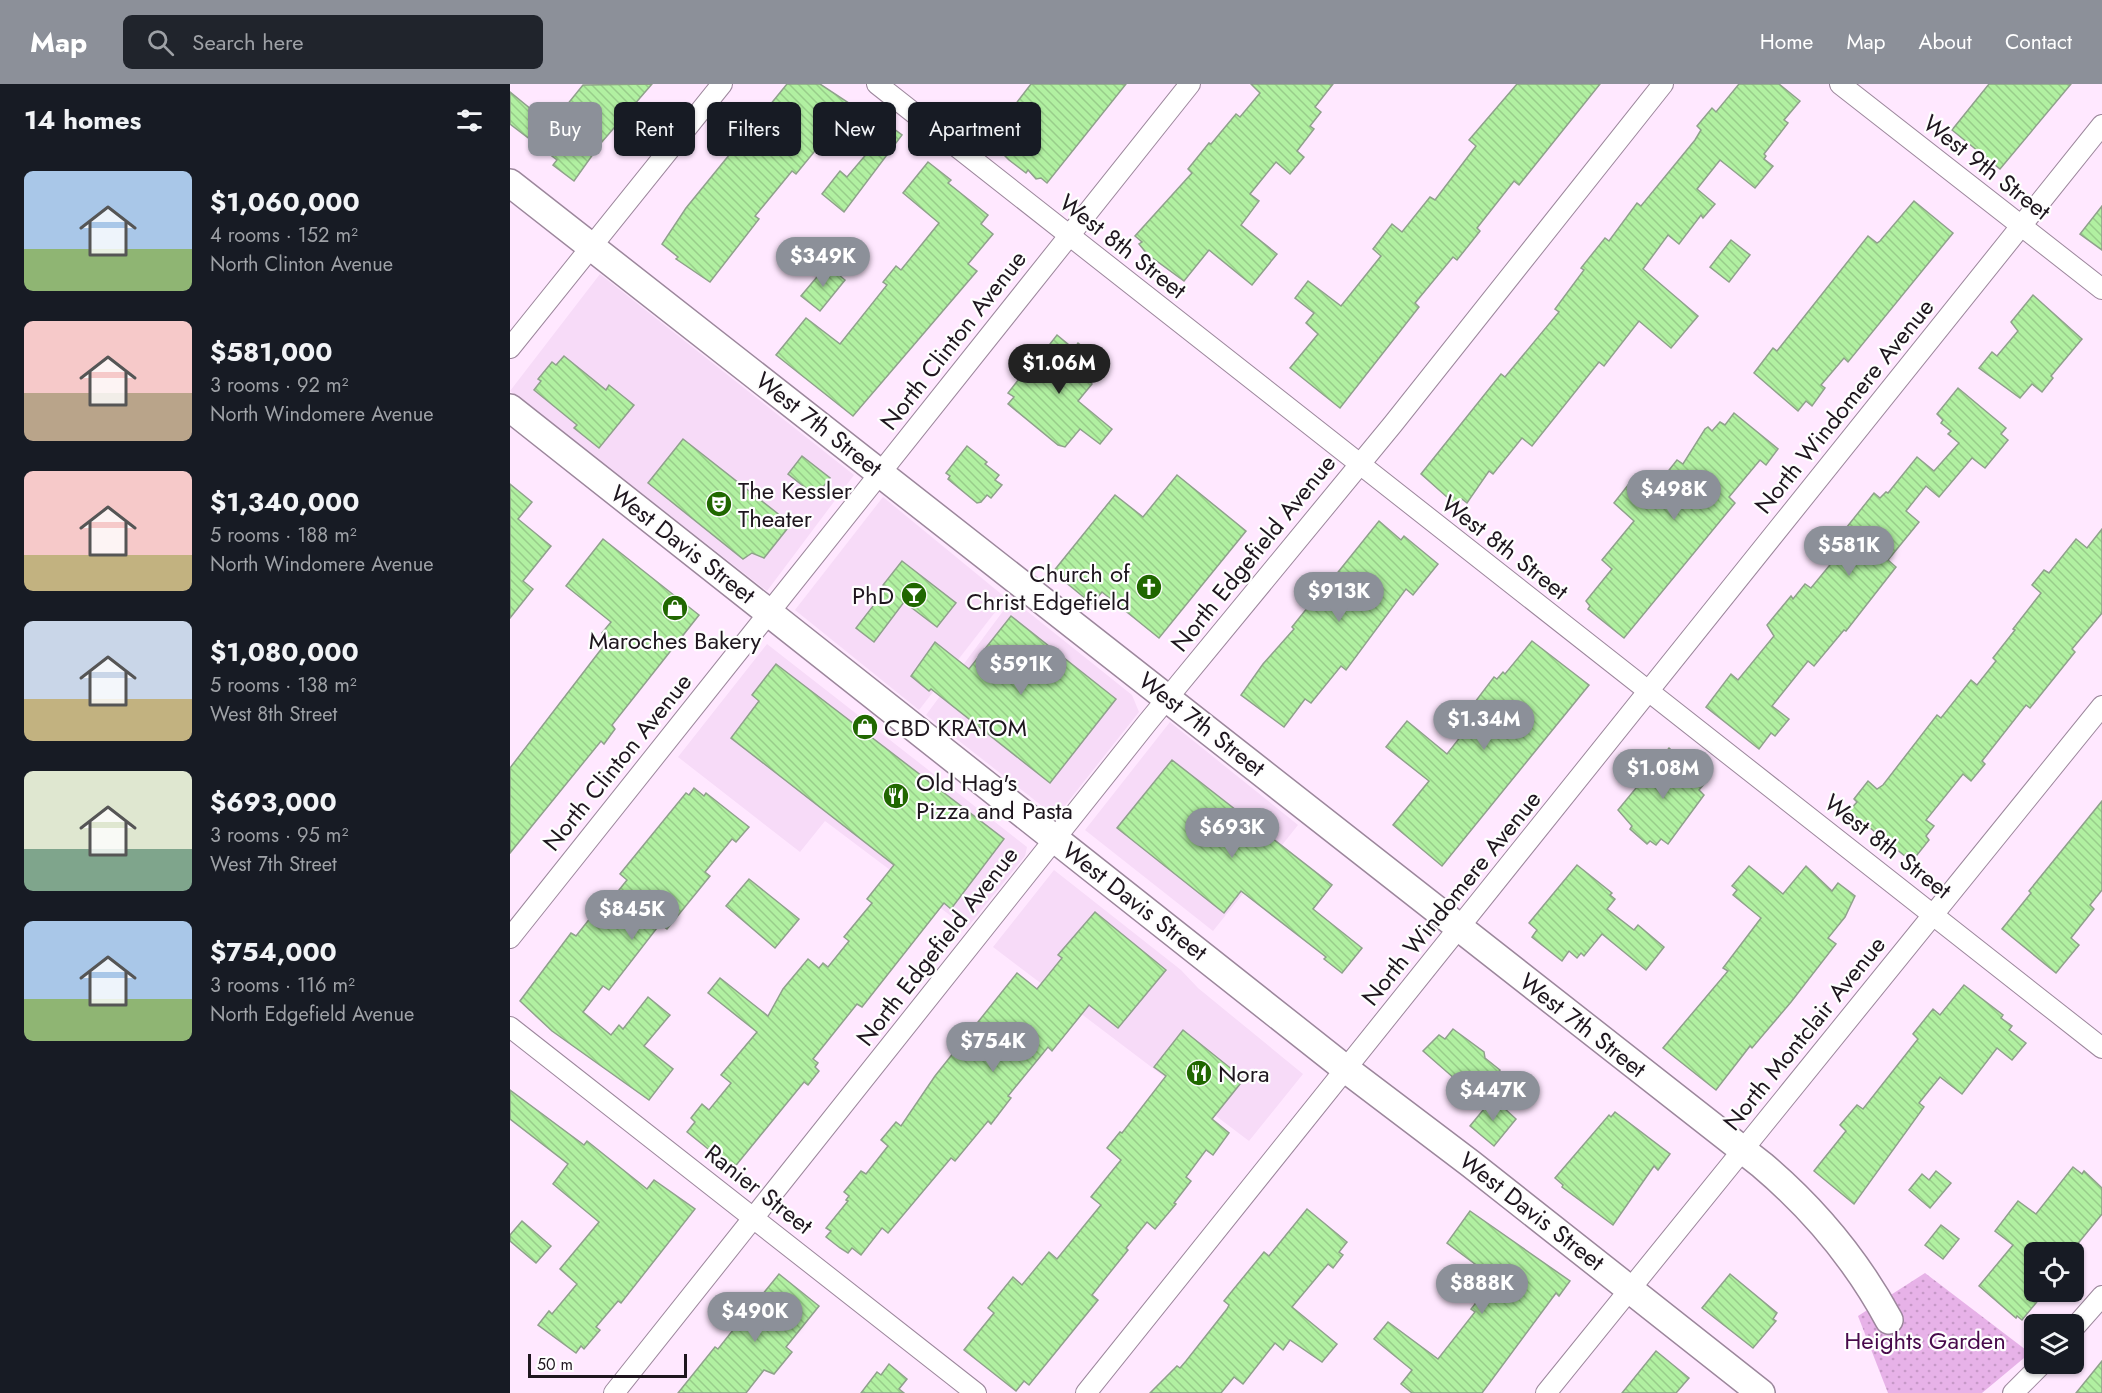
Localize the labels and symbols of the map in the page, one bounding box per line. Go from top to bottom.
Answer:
street label: West 9th Street [1916,106,2058,228]
street label: West 8th Street [1052,185,1194,307]
pin: $349K [781,237,865,288]
street label: North Clinton Avenue [872,243,1034,437]
street label: North Windomere Avenue [1746,291,1942,521]
pin: $1.06M [1010,344,1108,395]
street label: West 7th Street [748,363,890,485]
street label: North Edgefield Avenue [1162,447,1344,659]
pin: $498K [1632,470,1716,521]
place label: The Kessler Theater [738,473,853,536]
street label: West Davis Street [603,476,763,612]
street label: West 8th Street [1434,486,1576,608]
theatre icon: The Kessler Theater [704,489,734,519]
pin: $581K [1807,526,1891,577]
place label: Church of Christ Edgefield [966,556,1131,619]
church icon: Church of Christ Edgefield [1134,572,1164,602]
pin: $913K [1297,572,1381,623]
place label: PhD [852,578,894,613]
bar icon: PhD [899,580,929,610]
shop icon: Maroches Bakery [660,593,690,623]
place label: Maroches Bakery [589,623,762,658]
pin: $591K [979,645,1063,696]
street label: West 7th Street [1131,663,1273,785]
street label: North Clinton Avenue [534,666,700,858]
pin: $1.34M [1435,700,1533,751]
place label: CBD KRATOM [884,710,1027,745]
shop icon: CBD KRATOM [850,712,880,742]
pin: $1.08M [1614,749,1712,800]
place label: Old Hag's Pizza and Pasta [916,765,1073,828]
restaurant icon: Old Hag's Pizza and Pasta [881,781,911,811]
street label: North Windomere Avenue [1353,783,1549,1013]
street label: West 8th Street [1817,785,1959,907]
pin: $693K [1190,808,1274,859]
street label: West Davis Street [1055,833,1215,969]
street label: North Edgefield Avenue [848,839,1026,1053]
pin: $845K [590,890,674,941]
street label: North Montclair Avenue [1714,928,1894,1138]
street label: West 7th Street [1512,964,1654,1086]
pin: $754K [951,1022,1035,1073]
place label: Nora [1218,1056,1269,1091]
restaurant icon: Nora [1184,1058,1214,1088]
pin: $447K [1451,1071,1535,1122]
street label: Ranier Street [697,1136,821,1243]
street label: West Davis Street [1452,1143,1612,1279]
pin: $888K [1440,1264,1524,1315]
pin: $490K [713,1292,797,1343]
park label: Heights Garden [1844,1323,2006,1358]
scale bar [528,1351,687,1378]

